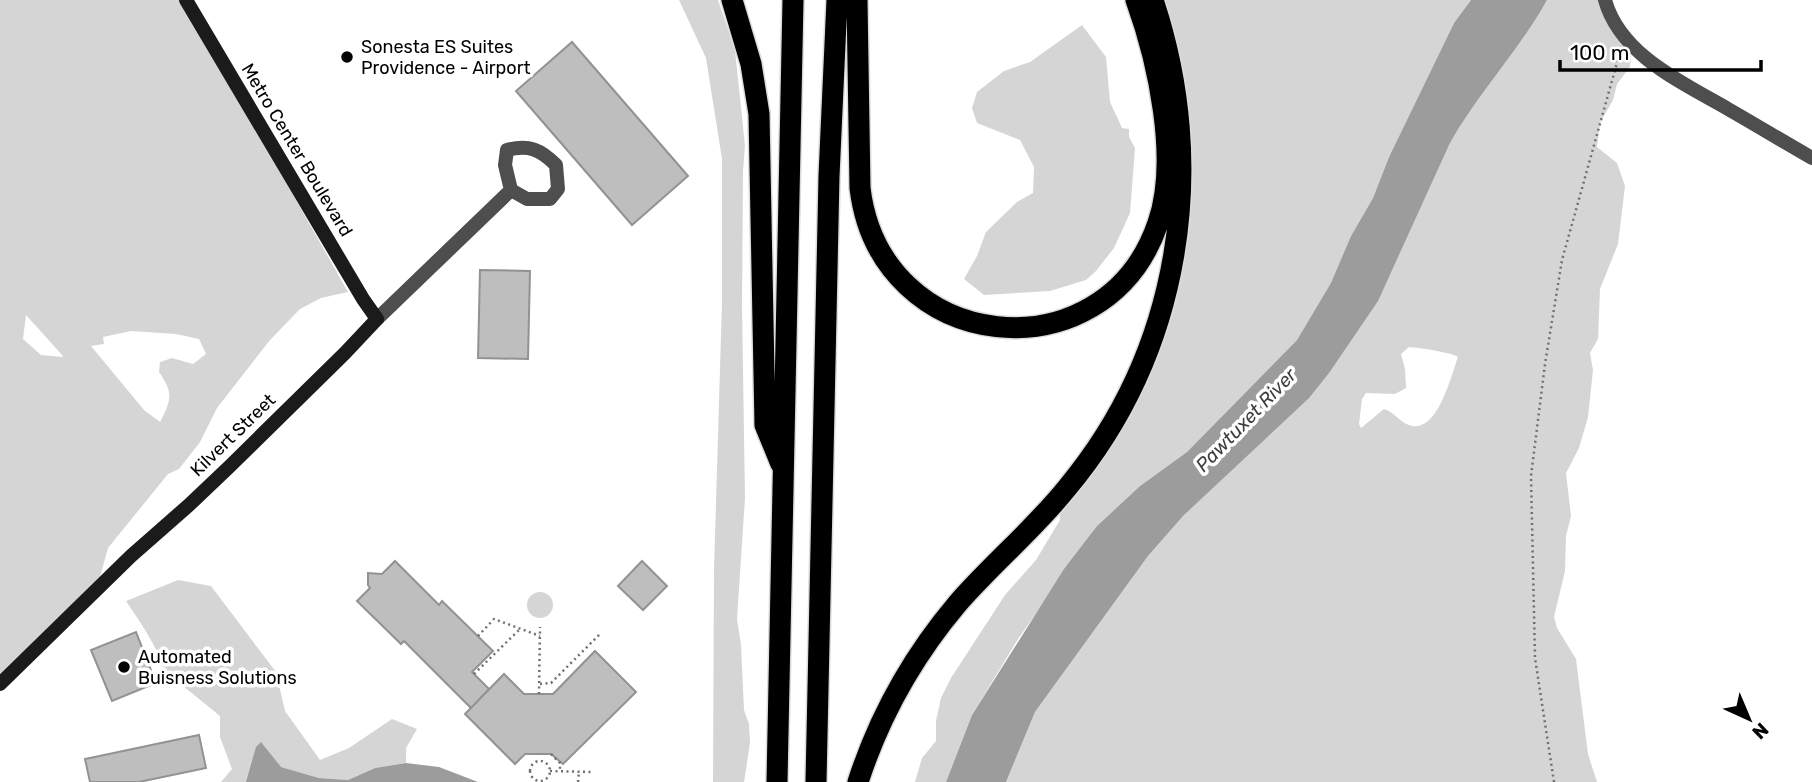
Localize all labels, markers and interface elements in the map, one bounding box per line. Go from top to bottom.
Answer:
scale bar [1560,28,1761,72]
place label: Sonesta ES Suites Providence - Airport [361,36,531,79]
text: 100 m [1570,40,1629,65]
marker: Sonesta ES Suites Providence - Airport [339,49,355,65]
street label: Metro Center Boulevard [237,60,357,240]
water label: Pawtuxet River [1191,363,1302,477]
street label: Kilvert Street [186,389,280,481]
place label: Automated Buisness Solutions [138,646,297,689]
marker: Automated Buisness Solutions [116,659,132,675]
north arrow [1714,684,1784,754]
text: N [1748,718,1773,744]

